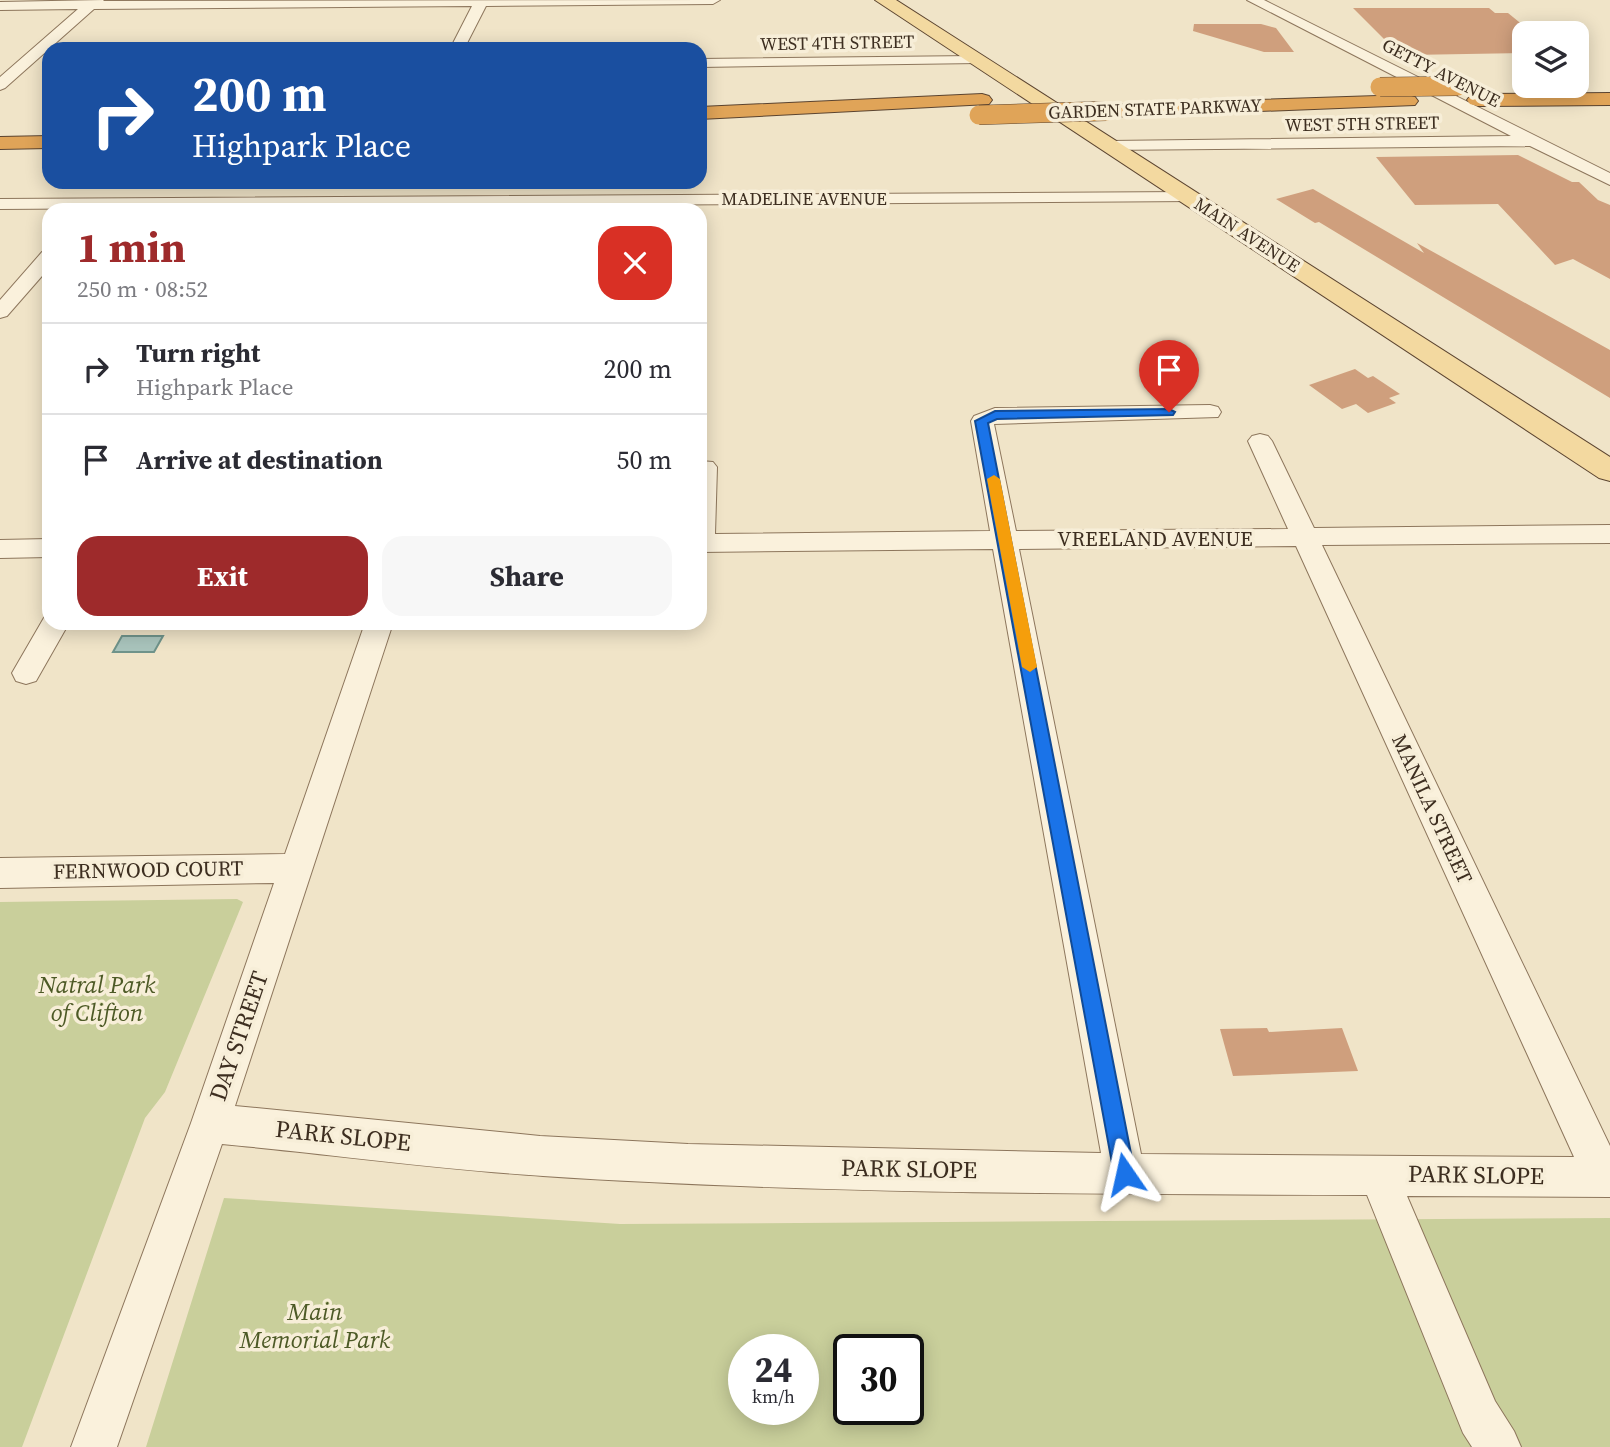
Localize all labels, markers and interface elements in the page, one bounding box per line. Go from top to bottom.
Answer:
map controls [1512,21,1589,98]
button: layers [1512,21,1589,98]
street label: WEST 4TH STREET [760,29,915,56]
street label: GETTY AVENUE [1378,32,1505,113]
text: 200 m [192,60,327,127]
icon: right [77,70,168,161]
street label: GARDEN STATE PARKWAY [1048,92,1263,125]
street label: WEST 5TH STREET [1285,110,1440,137]
text: Highpark Place [192,124,411,168]
street label: MADELINE AVENUE [721,186,887,211]
street label: MAIN AVENUE [1189,191,1305,278]
text: 1 min [77,218,186,276]
button: close [598,226,672,300]
text: 250 m · 08:52 [77,273,208,305]
text: Turn right [136,335,260,371]
pin [1139,340,1199,412]
icon: right [77,350,115,388]
text: 200 m [604,351,672,387]
icon: arrive [1150,351,1188,389]
text: Highpark Place [136,371,293,403]
icon: arrive [77,441,115,479]
text: Arrive at destination [136,442,383,478]
text: 50 m [617,442,672,478]
street label: VREELAND AVENUE [1057,524,1253,553]
button: Exit [77,536,368,616]
button: Share [382,536,672,616]
street label: MANILA STREET [1385,729,1480,889]
street label: FERNWOOD COURT [52,853,244,886]
street label: DAY STREET [201,966,276,1105]
park label: Natral Park of Clifton [38,968,156,1029]
street label: PARK SLOPE [274,1112,413,1159]
position arrow [1088,1137,1162,1211]
street label: PARK SLOPE [841,1151,977,1186]
street label: PARK SLOPE [1408,1157,1544,1192]
park label: Main Memorial Park [239,1295,391,1356]
speed limit sign: 30 [833,1334,924,1425]
text: 24 [755,1346,792,1394]
text: km/h [752,1384,795,1409]

